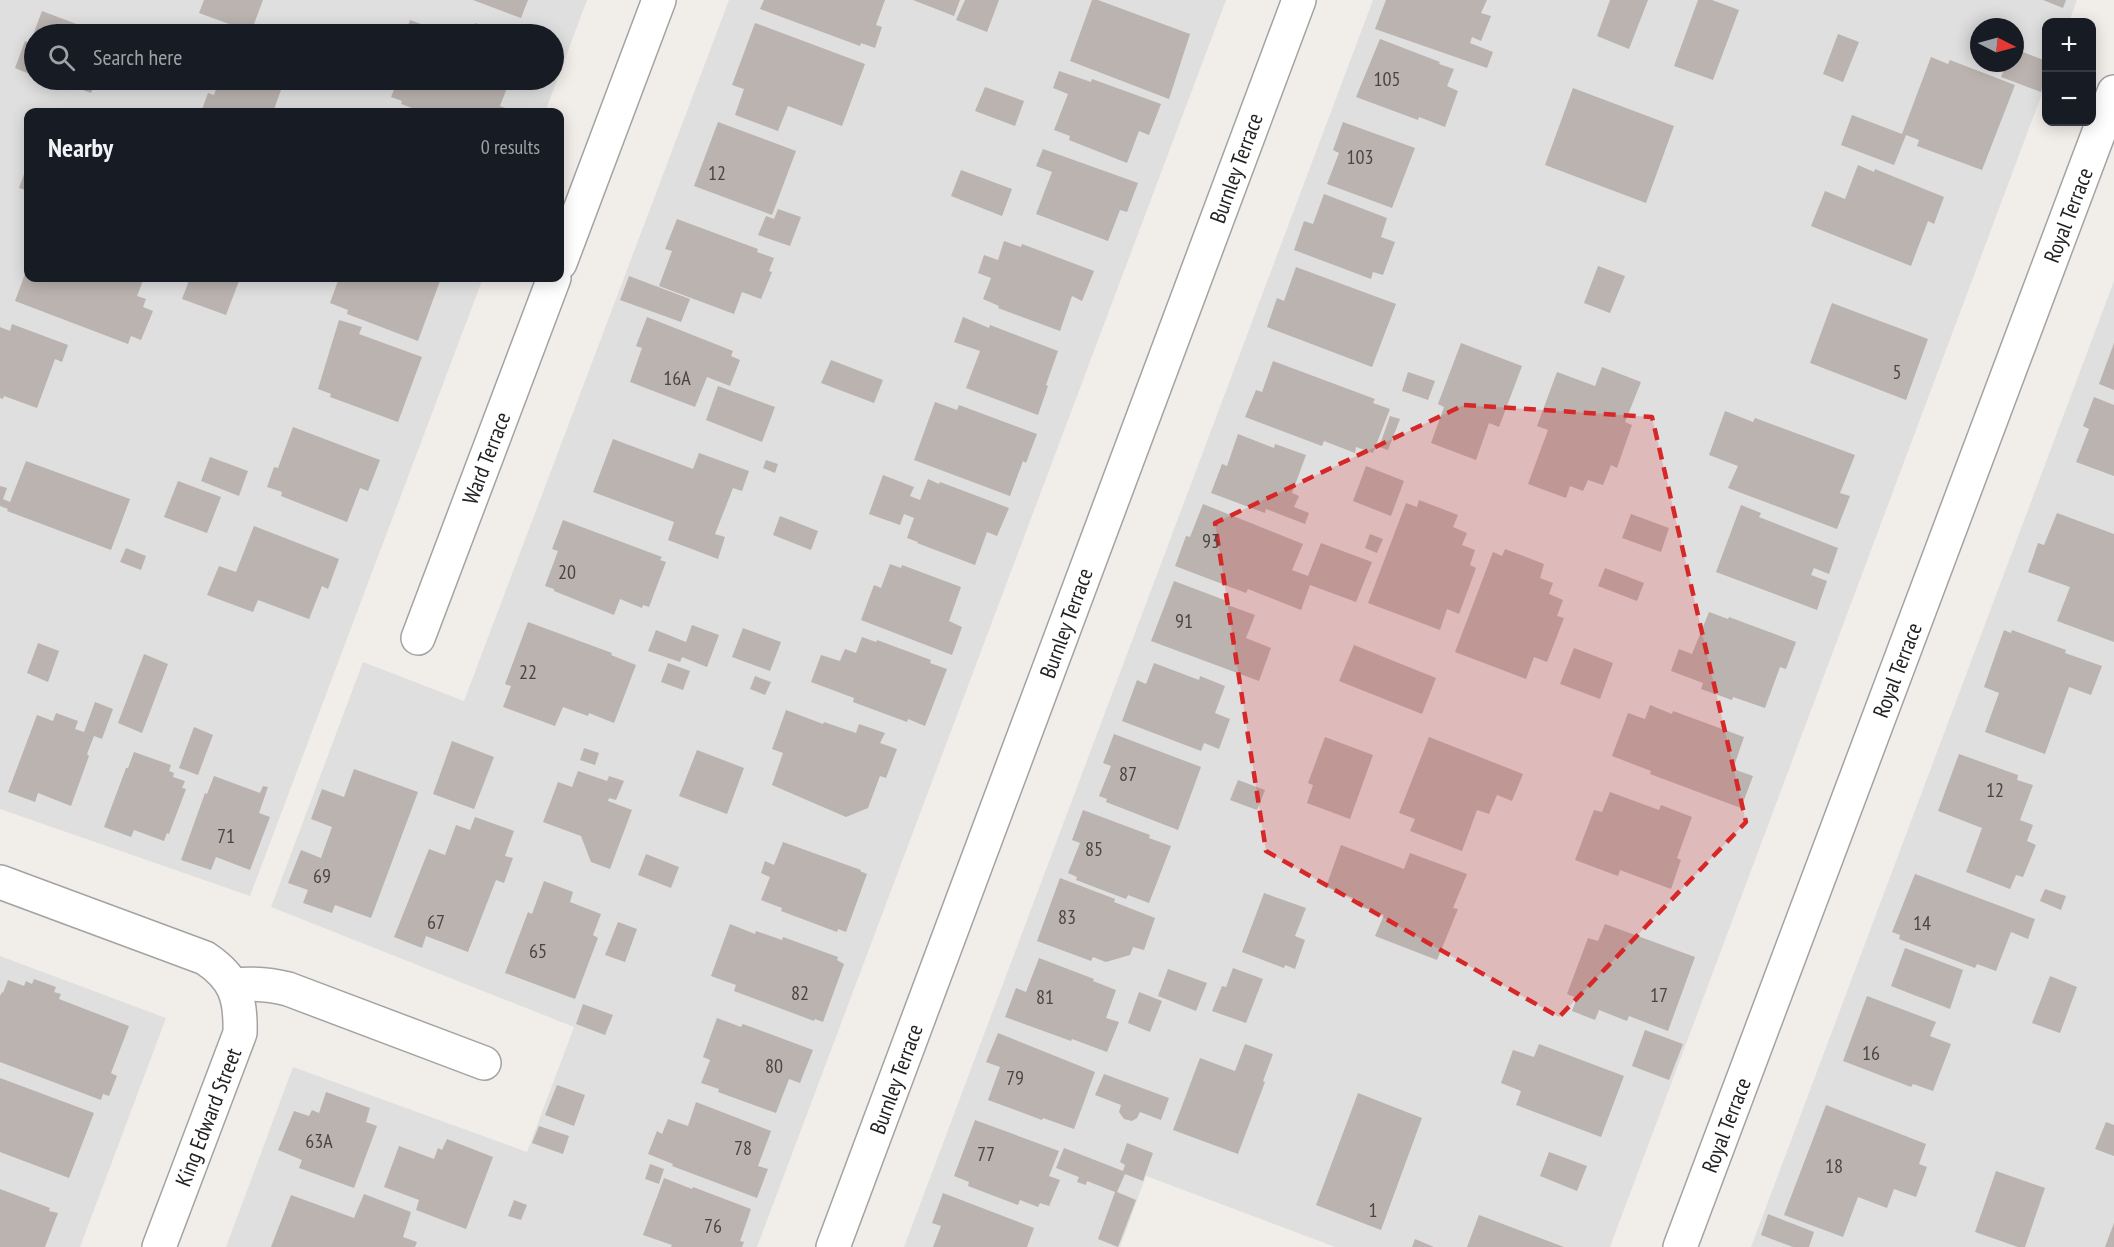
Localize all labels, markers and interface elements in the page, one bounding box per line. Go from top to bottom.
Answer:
north arrow [1970,18,2024,72]
map controls [2042,18,2096,126]
button: + [2042,18,2096,72]
search box [24,24,564,90]
icon: search [45,41,78,74]
text: Search here [93,43,182,71]
house number: 105 [1374,66,1401,92]
button: − [2042,72,2096,126]
street label: Burnley Terrace [1203,109,1269,227]
text: Nearby [48,131,113,164]
text: 0 results [481,134,540,160]
house number: 103 [1347,144,1374,170]
house number: 12 [708,160,726,186]
street label: Royal Terrace [2037,164,2099,266]
house number: 5 [1893,359,1902,385]
house number: 16A [663,365,691,391]
street label: Ward Terrace [456,408,516,508]
house number: 93 [1202,528,1220,554]
house number: 20 [558,559,576,585]
street label: Burnley Terrace [1033,564,1099,682]
house number: 91 [1175,608,1193,634]
street label: Royal Terrace [1866,619,1928,721]
house number: 22 [519,659,537,685]
house number: 87 [1119,761,1137,787]
house number: 12 [1986,777,2004,803]
house number: 71 [217,823,235,849]
house number: 85 [1085,836,1103,862]
house number: 69 [313,863,331,889]
house number: 83 [1058,904,1076,930]
house number: 67 [427,909,445,935]
house number: 14 [1913,910,1931,936]
house number: 65 [529,938,547,964]
house number: 82 [791,980,809,1006]
house number: 17 [1650,982,1668,1008]
house number: 81 [1036,984,1054,1010]
street label: Burnley Terrace [863,1020,929,1138]
house number: 16 [1862,1040,1880,1066]
street label: King Edward Street [169,1044,247,1190]
house number: 80 [765,1053,783,1079]
house number: 79 [1006,1065,1024,1091]
street label: Royal Terrace [1695,1074,1757,1176]
house number: 63A [305,1128,333,1154]
house number: 78 [734,1135,752,1161]
house number: 77 [977,1141,995,1167]
house number: 18 [1825,1153,1843,1179]
house number: 1 [1369,1197,1378,1223]
house number: 76 [704,1213,722,1239]

